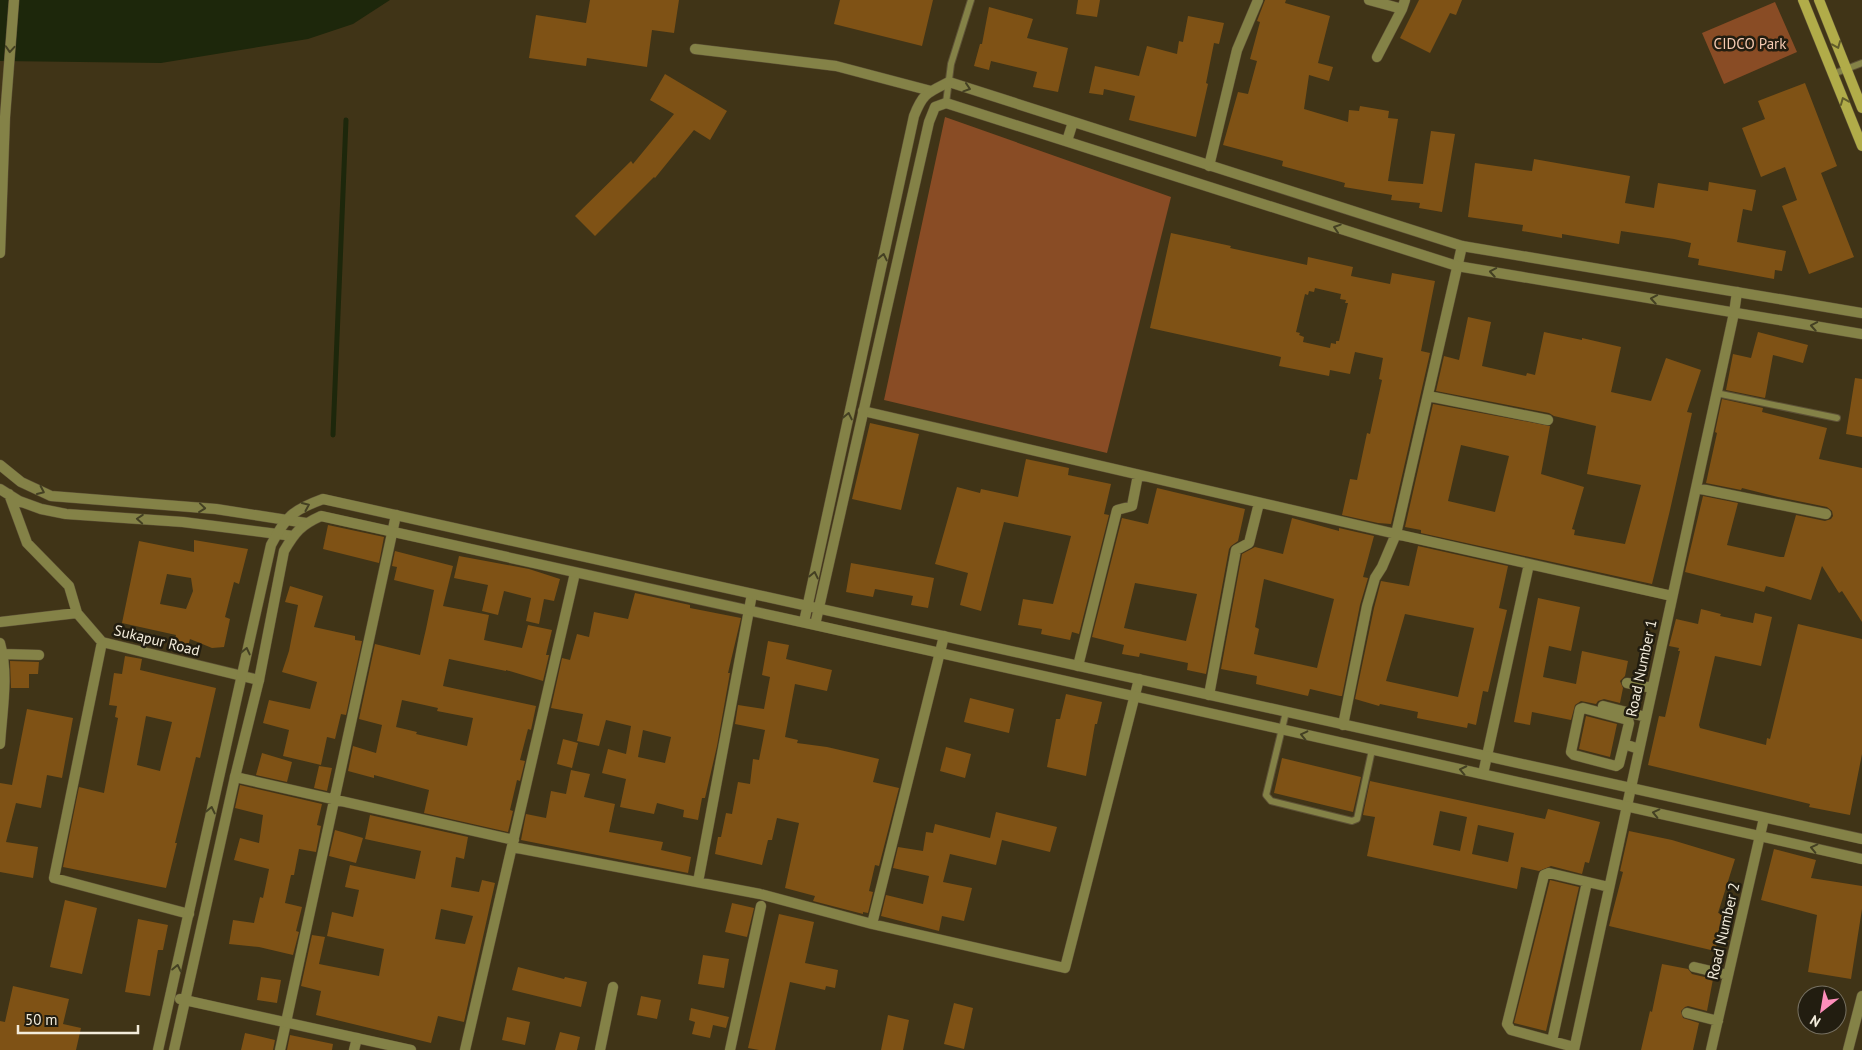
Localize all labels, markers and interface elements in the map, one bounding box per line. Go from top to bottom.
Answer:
park label: CIDCO Park [1714,34,1787,53]
one-way arrow [1831,40,1841,49]
one-way arrow [4,45,15,53]
one-way arrow [963,83,971,93]
one-way arrow [1839,97,1850,106]
one-way arrow [1334,223,1342,233]
one-way arrow [877,253,888,262]
one-way arrow [1489,268,1498,278]
one-way arrow [1649,295,1658,305]
one-way arrow [1810,321,1818,332]
one-way arrow [842,411,853,420]
one-way arrow [36,485,45,495]
one-way arrow [198,502,206,513]
one-way arrow [300,502,309,512]
one-way arrow [136,514,144,525]
one-way arrow [808,570,819,579]
street label: Road Number 1 [1621,618,1661,718]
street label: Sukapur Road [112,620,202,660]
one-way arrow [240,646,251,655]
one-way arrow [1300,730,1309,741]
one-way arrow [1459,765,1467,776]
one-way arrow [206,805,216,814]
one-way arrow [1651,808,1660,819]
one-way arrow [1810,843,1819,854]
street label: Road Number 2 [1703,881,1743,981]
one-way arrow [171,964,182,973]
north arrow [1797,985,1847,1035]
scale bar [18,1002,138,1034]
text: 50 m [25,1010,58,1029]
text: N [1807,1011,1824,1031]

